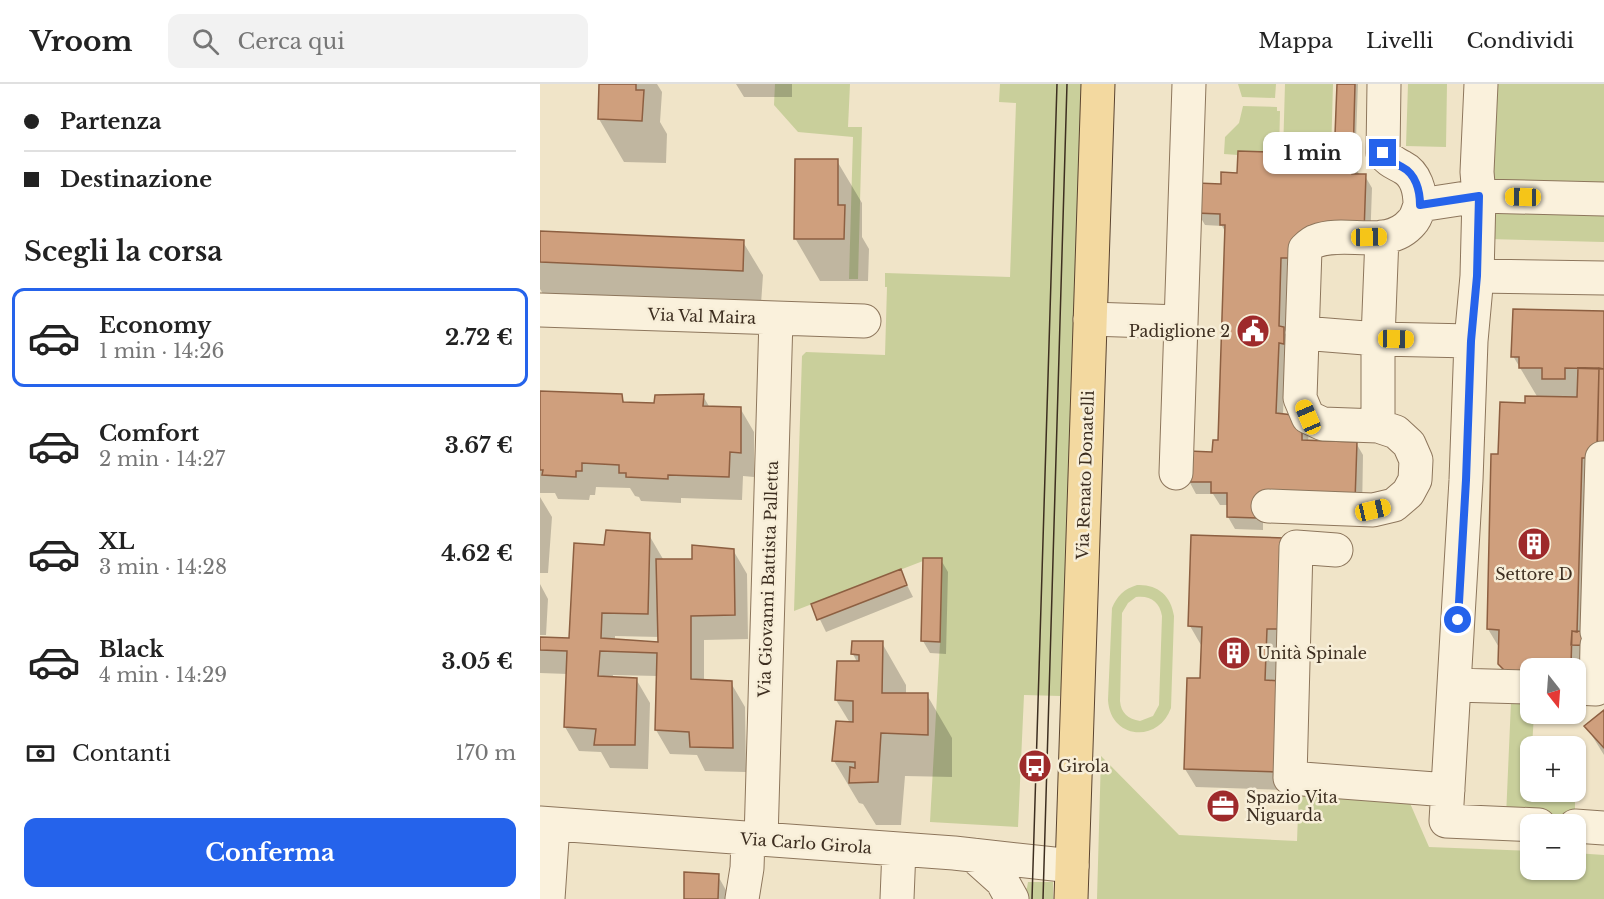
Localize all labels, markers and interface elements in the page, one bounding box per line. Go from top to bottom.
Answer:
search box [168,14,588,68]
text: Vroom [30,24,132,59]
icon: search [189,25,222,58]
text: Cerca qui [237,28,345,55]
text: Mappa [1258,28,1333,54]
text: Livelli [1366,28,1433,54]
text: Condividi [1466,28,1574,54]
text: Partenza [60,108,162,135]
callout: 1 min [1263,132,1362,174]
route end [1369,139,1396,166]
text: 1 min [1284,141,1341,165]
text: Destinazione [60,166,212,193]
car [1505,188,1541,206]
car [1351,228,1387,246]
text: Scegli la corsa [24,235,223,268]
street label: Via Val Maira [646,304,757,328]
icon: car [27,311,81,365]
text: Economy [99,312,211,339]
public building icon: Padiglione 2 [1235,313,1271,349]
place label: Padiglione 2 [1129,321,1230,341]
text: 2.72 € [445,324,513,351]
car [1378,330,1414,348]
text: 1 min · 14:26 [99,339,224,363]
street label: Via Renato Donatelli [1072,389,1098,561]
car [1293,397,1323,437]
icon: car [27,419,81,473]
text: Comfort [99,420,199,447]
text: 3.67 € [445,432,513,459]
text: 2 min · 14:27 [99,447,225,471]
street label: Via Giovanni Battista Palletta [754,460,782,699]
car [1353,497,1393,523]
building icon: Settore D [1516,526,1552,562]
icon: car [27,527,81,581]
text: XL [99,528,134,555]
text: 4.62 € [441,540,513,567]
text: 3 min · 14:28 [99,555,227,579]
place label: Settore D [1495,564,1573,584]
route start [1444,606,1471,633]
icon: car [27,635,81,689]
building icon: Unità Spinale [1216,635,1252,671]
text: Black [99,636,164,663]
place label: Unità Spinale [1257,643,1367,663]
text: 3.05 € [441,648,513,675]
north arrow [1520,658,1586,724]
map controls [1520,658,1586,880]
text: 4 min · 14:29 [99,663,227,687]
button: + [1520,736,1586,802]
icon: cash [24,737,57,770]
text: Contanti [72,740,171,767]
text: 170 m [456,741,516,765]
bus stop icon: Girola [1017,748,1053,784]
place label: Girola [1058,756,1109,776]
place label: Spazio Vita Niguarda [1246,787,1338,825]
office icon: Spazio Vita Niguarda [1205,788,1241,824]
button: − [1520,814,1586,880]
button: Conferma [24,818,516,887]
street label: Via Carlo Girola [738,828,873,858]

